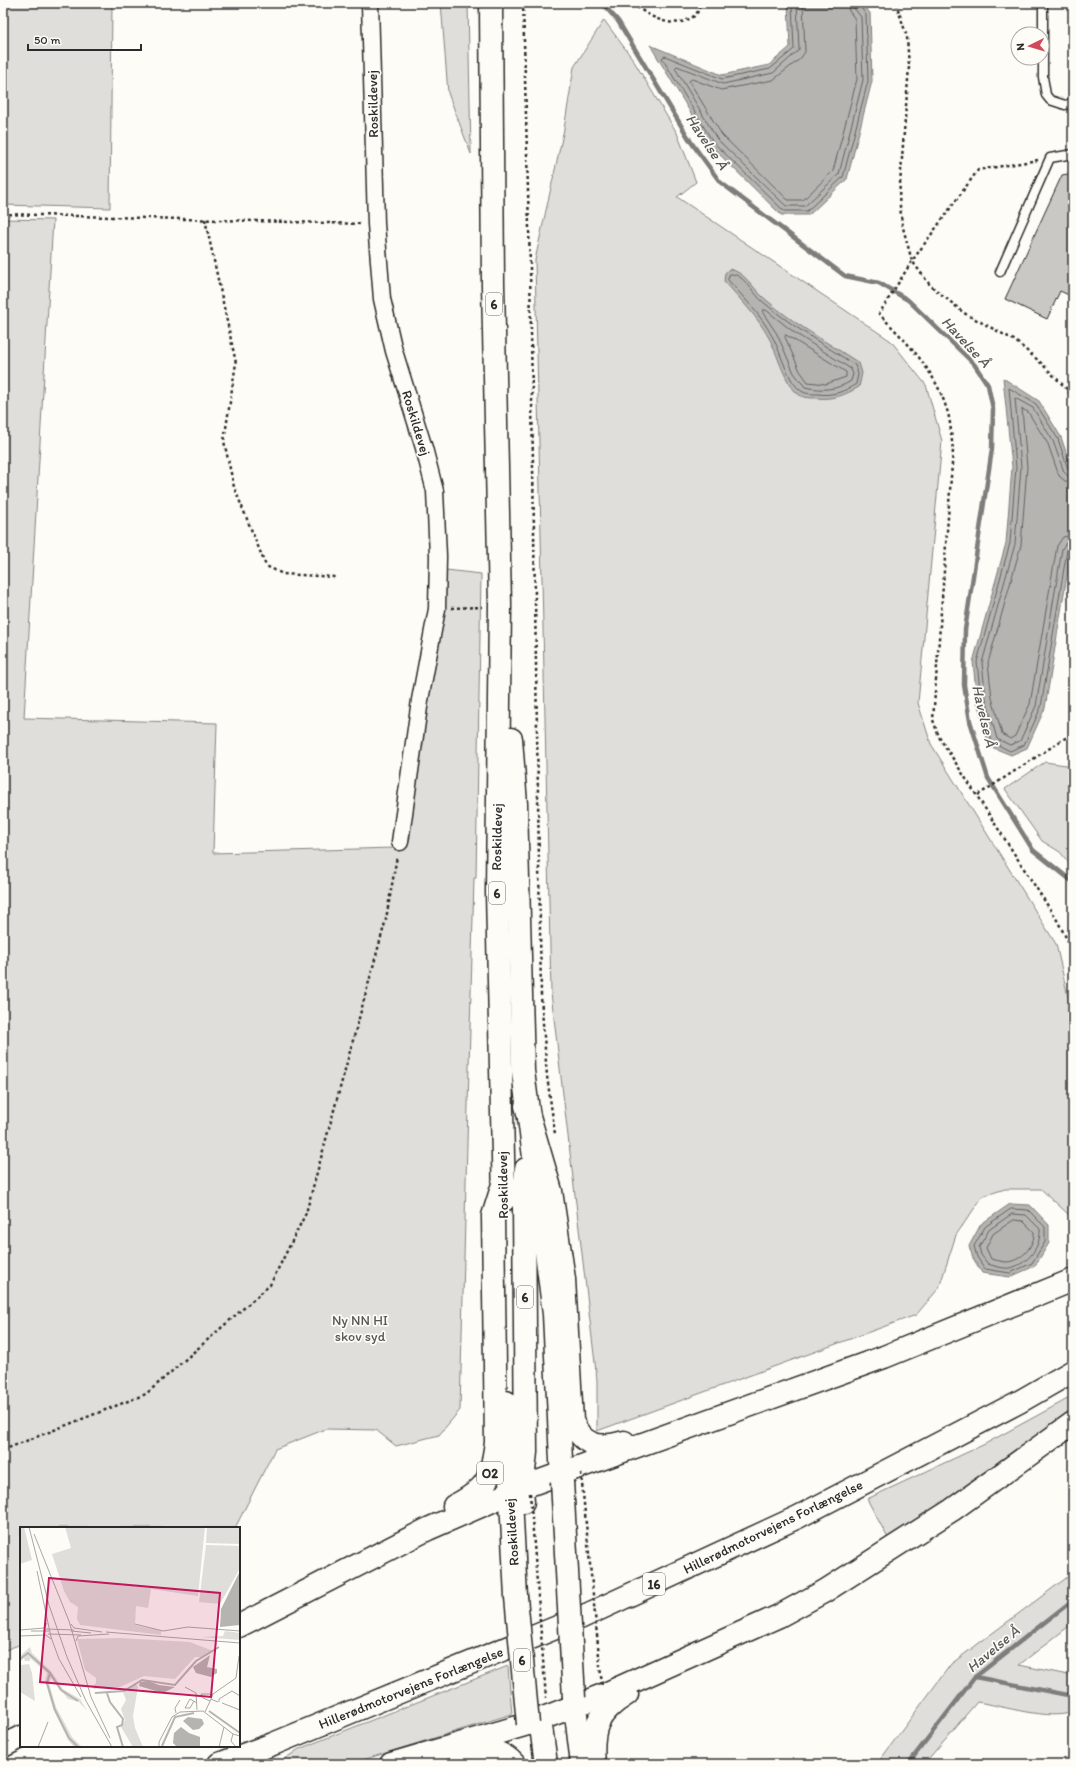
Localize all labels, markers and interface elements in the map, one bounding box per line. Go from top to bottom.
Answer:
scale bar [28,26,141,52]
north arrow [1010,26,1050,66]
text: 50 m [34,33,60,47]
text: N [1014,43,1027,51]
street label: Roskildevej [364,70,382,138]
water label: Havelse Å [682,111,732,174]
road number: 6 [486,293,502,315]
water label: Havelse Å [938,313,994,372]
street label: Roskildevej [398,388,434,458]
water label: Havelse Å [968,683,1000,749]
street label: Roskildevej [488,803,506,871]
road number: 6 [489,882,505,904]
street label: Roskildevej [494,1151,512,1219]
road number: 6 [517,1286,533,1308]
park label: Ny NN HI skov syd [332,1312,388,1345]
road number: O2 [477,1462,503,1484]
street label: Hillerødmotorvejens Forlængelse [680,1476,866,1578]
street label: Roskildevej [501,1498,523,1566]
inset map [20,1527,240,1747]
road number: 16 [643,1573,665,1595]
water label: Havelse Å [963,1621,1023,1676]
street label: Hillerødmotorvejens Forlængelse [316,1643,506,1733]
road number: 6 [514,1649,530,1671]

